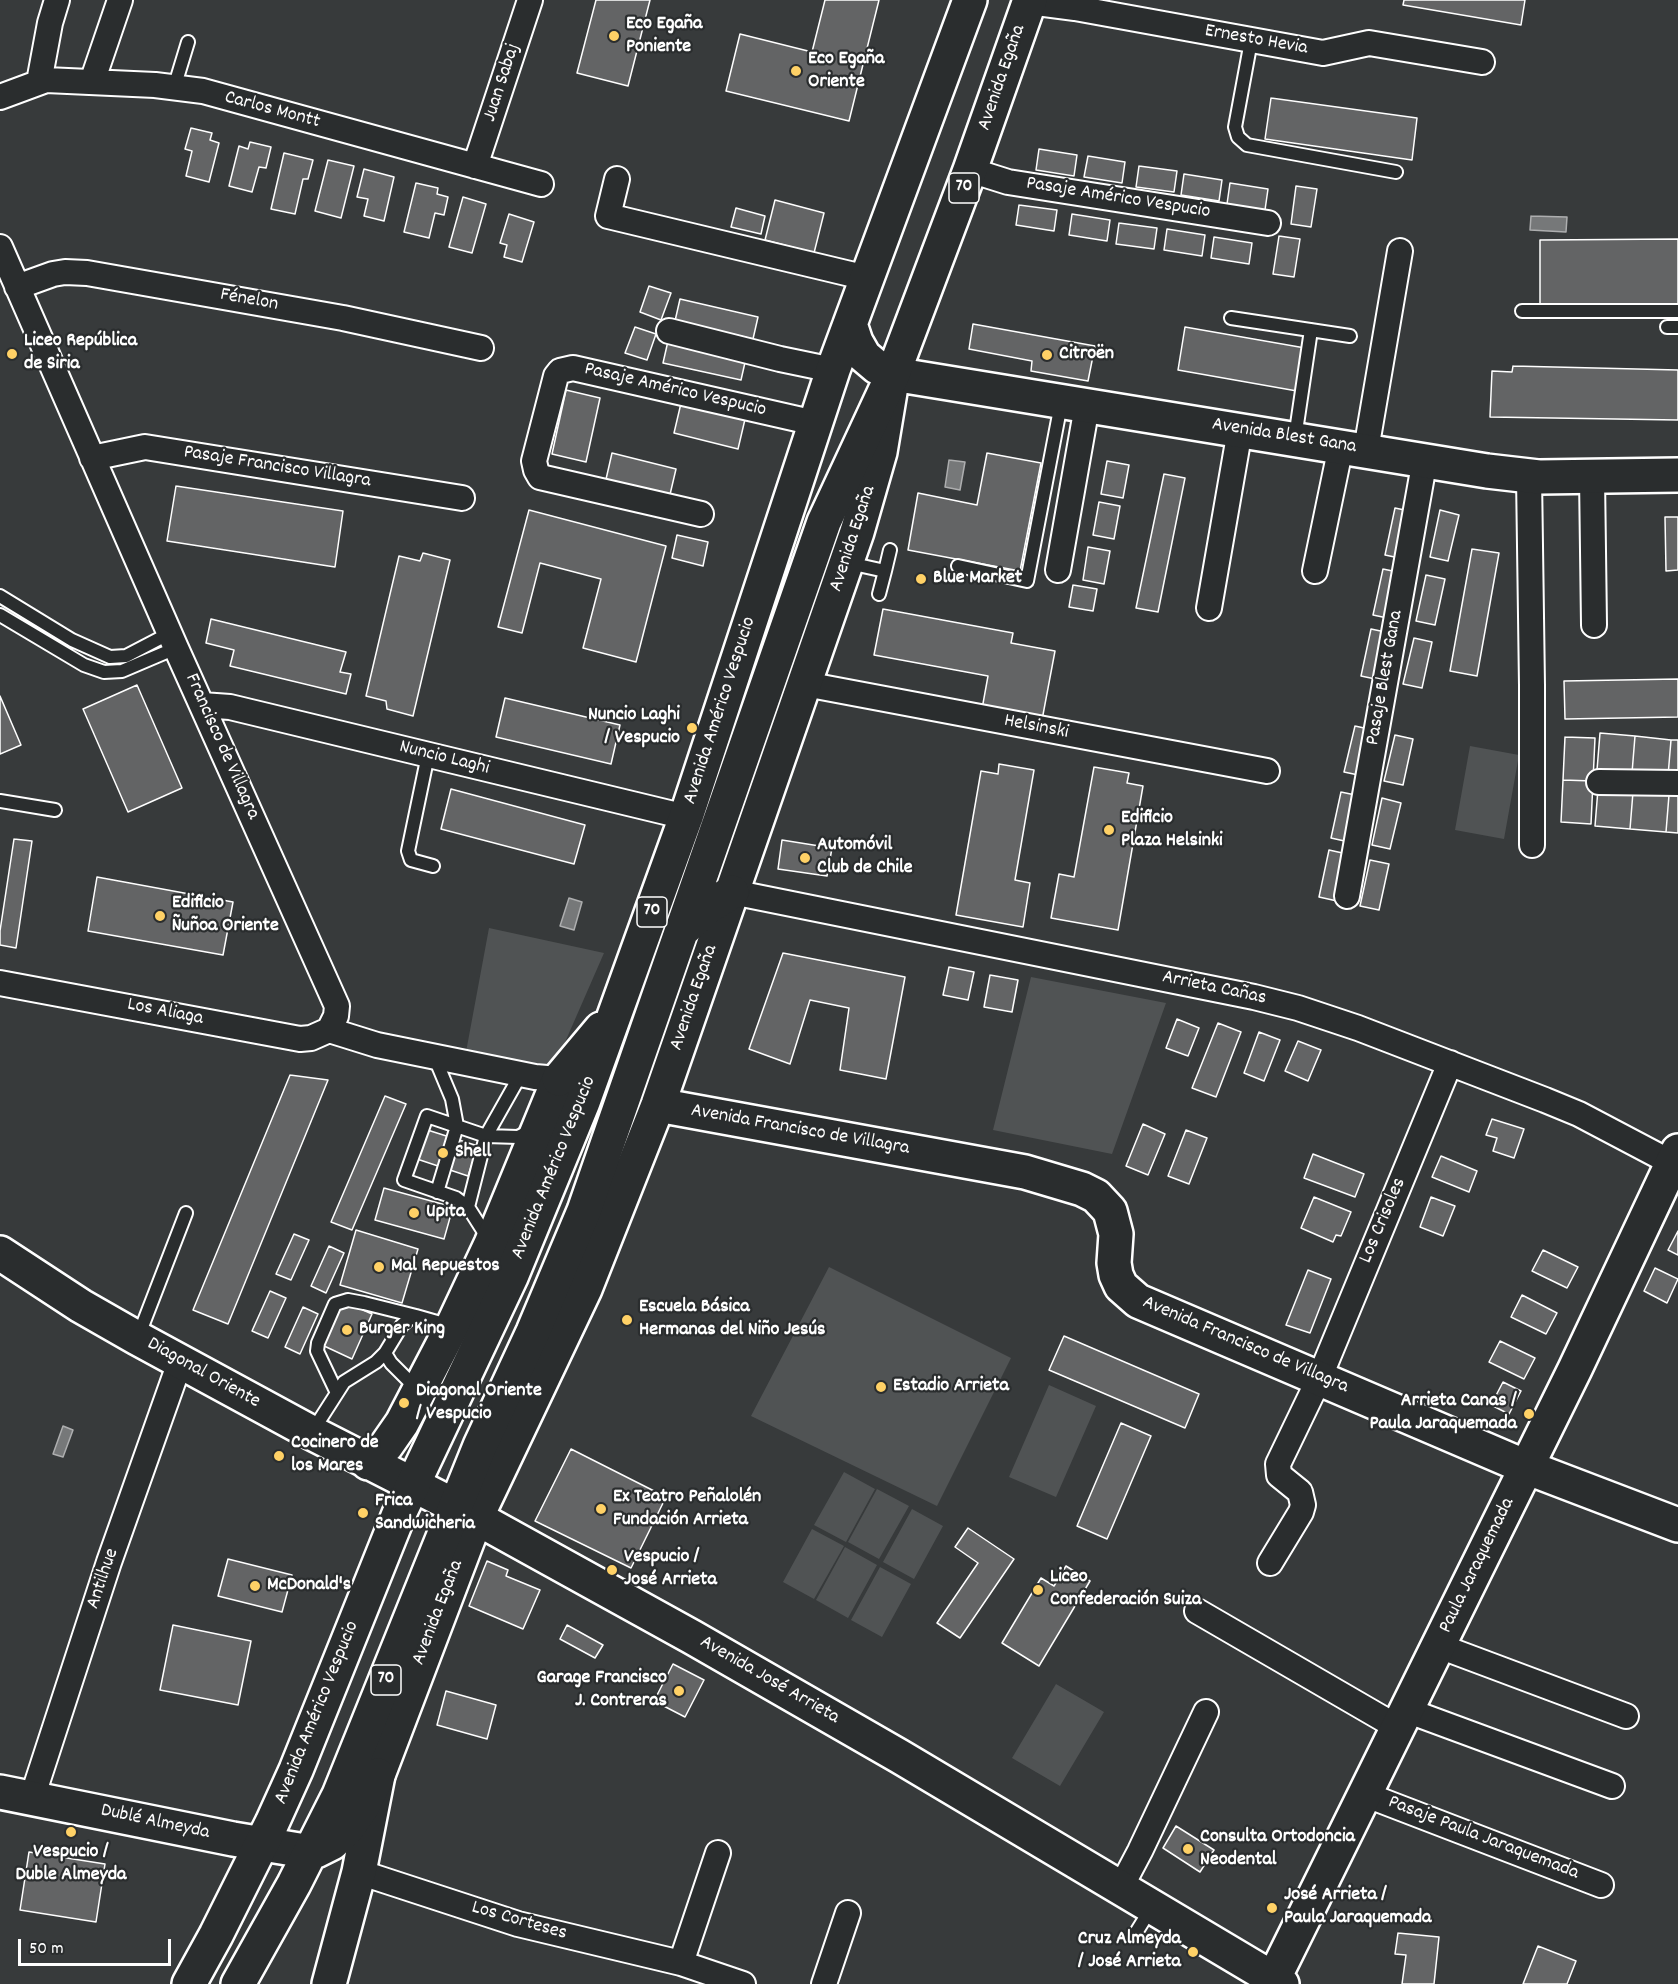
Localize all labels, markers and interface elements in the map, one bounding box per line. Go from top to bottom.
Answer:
place label: Eco Egaña Poniente [626,13,702,60]
street label: Ernesto Hevia [1203,20,1309,62]
street label: Avenida Egaña [974,22,1032,134]
marker: Eco Egaña Poniente [607,29,621,43]
street label: Juan Sabaj [479,41,527,125]
place label: Eco Egaña Oriente [808,48,884,95]
marker: Eco Egaña Oriente [789,64,803,78]
street label: Carlos Montt [222,87,322,135]
road number: 70 [949,173,979,203]
street label: Pasaje Américo Vespucio [1024,173,1212,225]
street label: Fénelon [218,284,280,318]
place label: Liceo República de Siria [24,330,137,377]
place label: Citroën [1059,343,1114,367]
marker: Liceo República de Siria [5,347,19,361]
marker: Citroën [1040,348,1054,362]
street label: Pasaje Américo Vespucio [582,358,768,424]
street label: Avenida Blest Gana [1210,414,1358,460]
street label: Pasaje Francisco Villagra [182,441,372,495]
street label: Avenida Egaña [826,483,882,595]
place label: Blue Market [933,567,1022,591]
marker: Blue Market [914,572,928,586]
street label: Pasaje Blest Gana [1362,609,1410,747]
street label: Avenida Américo Vespucio [679,614,763,808]
street label: Francisco de Villagra [178,670,264,824]
place label: Nuncio Laghi / Vespucio [588,704,680,751]
street label: Helsinski [1002,710,1070,746]
marker: Nuncio Laghi / Vespucio [685,721,699,735]
street label: Nuncio Laghi [396,736,492,782]
place label: Edificio Plaza Helsinki [1121,807,1223,854]
marker: Edificio Plaza Helsinki [1102,823,1116,837]
place label: Automóvil Club de Chile [817,834,913,881]
marker: Automóvil Club de Chile [798,851,812,865]
place label: Edificio Ñuñoa Oriente [172,892,279,939]
road number: 70 [637,897,667,927]
marker: Edificio Ñuñoa Oriente [153,909,167,923]
street label: Avenida Egaña [666,942,724,1054]
street label: Arrieta Cañas [1160,966,1268,1012]
street label: Los Aliaga [125,994,205,1032]
street label: Avenida Américo Vespucio [507,1073,603,1263]
street label: Avenida Francisco de Villagra [689,1100,911,1162]
place label: Shell [455,1141,491,1165]
marker: Shell [436,1146,450,1160]
street label: Los Crisoles [1355,1175,1413,1267]
place label: Upita [426,1201,465,1225]
marker: Upita [407,1206,421,1220]
place label: Mal Repuestos [391,1255,500,1279]
marker: Mal Repuestos [372,1260,386,1274]
street label: Avenida Francisco de Villagra [1138,1292,1352,1400]
place label: Escuela Básica Hermanas del Niño Jesús [639,1296,826,1343]
marker: Escuela Básica Hermanas del Niño Jesús [620,1313,634,1327]
place label: Burger King [359,1318,445,1342]
marker: Burger King [340,1323,354,1337]
street label: Diagonal Oriente [142,1333,264,1415]
place label: Estadio Arrieta [893,1375,1009,1399]
place label: Diagonal Oriente / Vespucio [416,1380,542,1427]
marker: Estadio Arrieta [874,1380,888,1394]
place label: Arrieta Canas / Paula Jaraquemada [1370,1390,1517,1437]
marker: Diagonal Oriente / Vespucio [397,1396,411,1410]
marker: Arrieta Canas / Paula Jaraquemada [1522,1407,1536,1421]
place label: Cocinero de los Mares [291,1432,379,1479]
marker: Cocinero de los Mares [272,1449,286,1463]
place label: Ex Teatro Peñalolén Fundación Arrieta [613,1486,761,1533]
place label: Frica Sandwicheria [375,1490,475,1537]
street label: Paula Jaraquemada [1435,1494,1521,1638]
marker: Ex Teatro Peñalolén Fundación Arrieta [594,1502,608,1516]
marker: Frica Sandwicheria [356,1506,370,1520]
street label: Antilhue [82,1546,126,1612]
place label: Vespucio / José Arrieta [624,1546,717,1593]
street label: Avenida Egaña [408,1557,470,1669]
marker: Vespucio / José Arrieta [605,1563,619,1577]
place label: Liceo Confederación Suiza [1050,1566,1201,1613]
place label: McDonald's [267,1574,351,1598]
marker: McDonald's [248,1579,262,1593]
marker: Liceo Confederación Suiza [1031,1583,1045,1597]
street label: Avenida Américo Vespucio [270,1618,366,1808]
street label: Avenida José Arrieta [695,1631,843,1731]
road number: 70 [371,1665,401,1695]
place label: Garage Francisco J. Contreras [537,1667,667,1714]
marker: Garage Francisco J. Contreras [672,1684,686,1698]
street label: Pasaje Paula Jaraquemada [1384,1792,1582,1886]
street label: Dublé Almeyda [98,1800,212,1846]
marker: Vespucio / Duble Almeyda [64,1825,78,1839]
place label: Consulta Ortodoncia Neodental [1200,1826,1355,1873]
place label: Vespucio / Duble Almeyda [16,1841,126,1888]
marker: Consulta Ortodoncia Neodental [1181,1842,1195,1856]
place label: José Arrieta / Paula Jaraquemada [1284,1884,1431,1931]
street label: Los Corteses [469,1897,569,1947]
marker: José Arrieta / Paula Jaraquemada [1265,1901,1279,1915]
scale bar [21,1927,174,1965]
place label: Cruz Almeyda / José Arrieta [1078,1928,1181,1975]
text: 50 m [29,1937,64,1962]
marker: Cruz Almeyda / José Arrieta [1186,1945,1200,1959]

